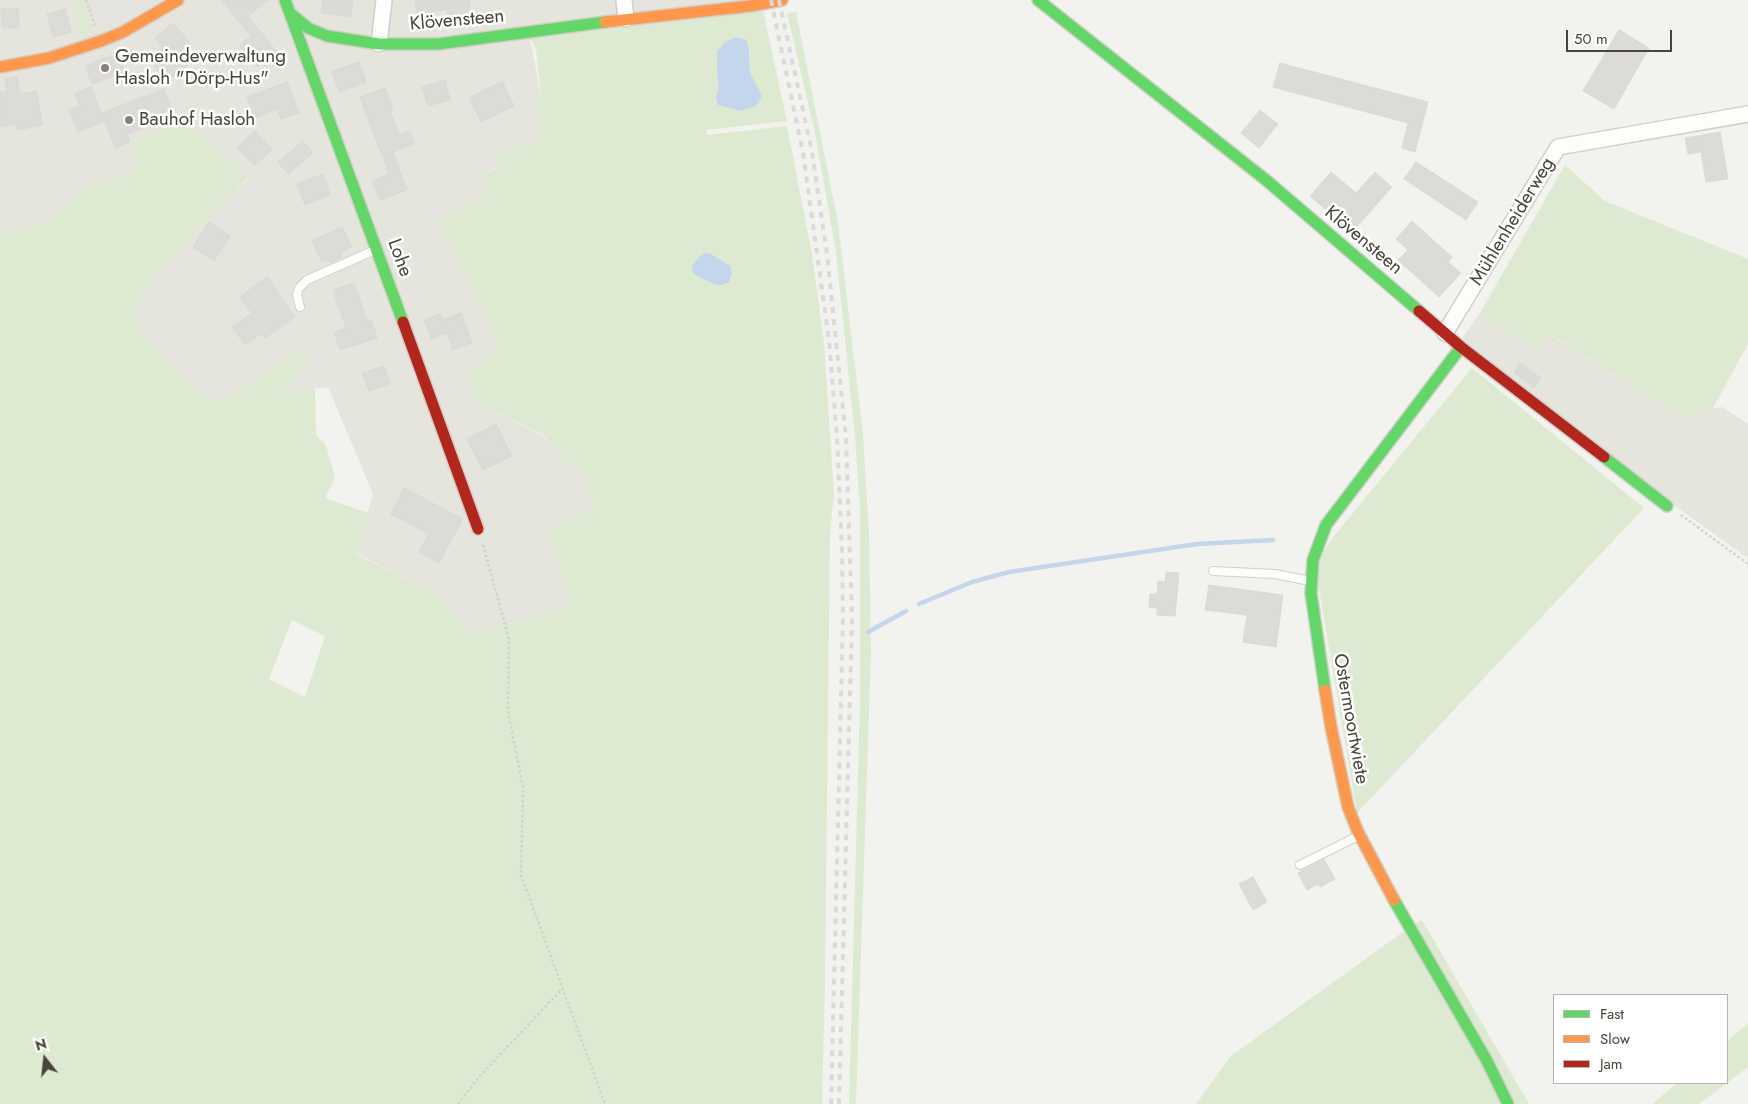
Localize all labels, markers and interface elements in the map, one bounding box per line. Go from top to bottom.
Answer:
street label: Klövensteen [409,6,505,36]
scale bar [1568,20,1674,52]
text: 50 m [1574,28,1608,50]
place label: Gemeindeverwaltung Hasloh "Dörp-Hus" [115,46,286,90]
marker: Gemeindeverwaltung Hasloh "Dörp-Hus" [99,62,111,74]
place label: Bauhof Hasloh [139,109,255,131]
marker: Bauhof Hasloh [123,114,135,126]
street label: Mühlenheiderweg [1466,154,1560,290]
street label: Klövensteen [1319,202,1407,280]
street label: Lohe [382,236,416,280]
street label: Ostermoortwiete [1327,652,1373,786]
legend [1553,994,1728,1084]
text: Fast [1600,1003,1624,1025]
text: Slow [1600,1028,1630,1050]
text: N [33,1033,49,1056]
north arrow [20,1034,70,1084]
text: Jam [1600,1053,1623,1075]

